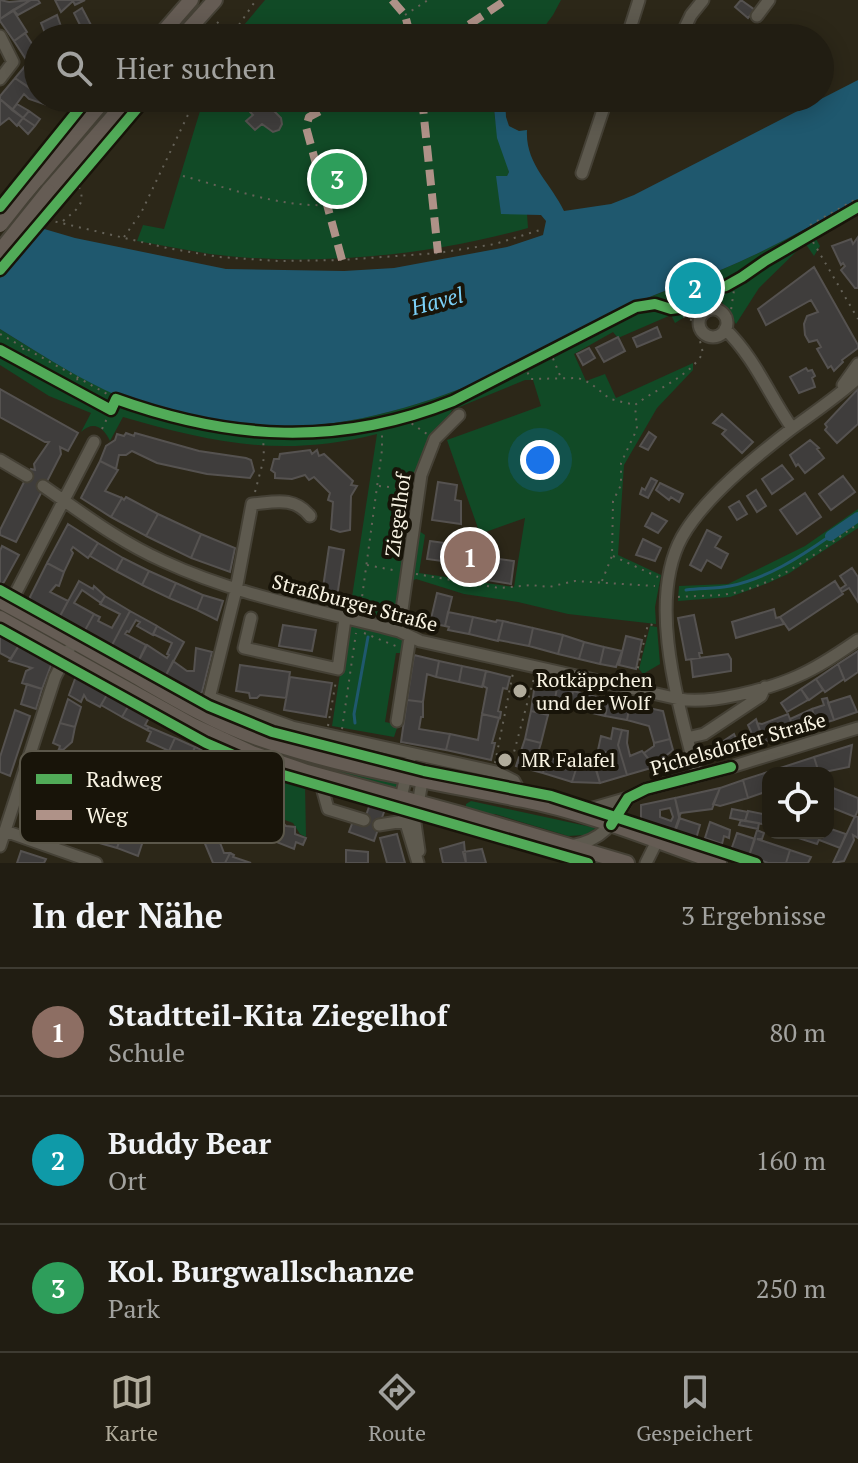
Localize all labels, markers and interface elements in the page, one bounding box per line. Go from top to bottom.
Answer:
search box [24,24,834,112]
icon: search [52,46,96,90]
text: Hier suchen [116,48,275,88]
pin: 3 [311,149,363,209]
pin: 2 [669,258,721,318]
water label: Havel [406,280,466,322]
your location [520,440,560,480]
street label: Ziegelhof [378,470,417,559]
pin: 1 [444,527,496,587]
street label: Straßburger Straße [269,567,441,638]
place label: Rotkäppchen und der Wolf [536,666,653,716]
marker: Rotkäppchen und der Wolf [511,682,529,700]
street label: Pichelsdorfer Straße [647,706,829,781]
place label: MR Falafel [521,746,616,773]
legend [20,751,284,843]
marker: MR Falafel [496,751,514,769]
text: Radweg [86,764,162,793]
map controls [762,767,834,839]
button: locate [762,767,834,839]
text: Weg [86,800,128,829]
text: In der Nähe [32,893,223,938]
text: 3 Ergebnisse [681,898,826,932]
text: Stadtteil-Kita Ziegelhof [108,995,448,1035]
text: 1 [51,1015,65,1049]
text: 80 m [770,1015,826,1049]
text: Schule [108,1035,185,1069]
text: Buddy Bear [108,1123,271,1163]
text: 2 [51,1143,65,1177]
text: 160 m [756,1143,826,1177]
text: Ort [108,1163,147,1197]
text: Kol. Burgwallschanze [108,1251,414,1291]
text: 3 [51,1271,65,1305]
text: 250 m [756,1271,826,1305]
text: Park [108,1291,160,1325]
tab: Karte [105,1370,158,1447]
tab: Route [368,1370,426,1447]
tab: Gespeichert [636,1370,753,1447]

